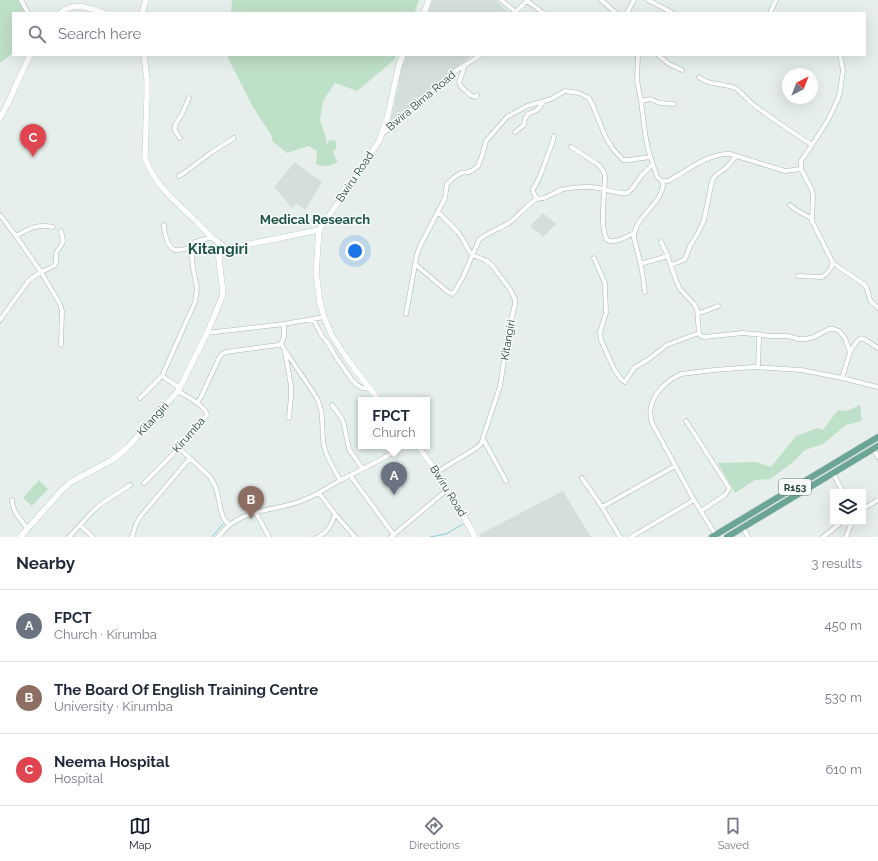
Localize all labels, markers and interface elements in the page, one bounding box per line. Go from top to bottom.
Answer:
search box [12,12,866,56]
icon: search [26,23,48,45]
text: Search here [58,25,141,43]
street label: Bwira Bima Road [384,68,458,134]
north arrow [782,68,818,104]
pin: C [20,124,46,157]
street label: Bwiru Road [333,149,377,205]
district label: Medical Research [260,212,370,227]
district label: Kitangiri [188,240,248,258]
your location [345,241,365,261]
street label: Kitangiri [498,319,518,361]
popup [358,397,430,449]
street label: Kitangiri [134,399,172,439]
text: FPCT [372,407,410,425]
street label: Kirumba [170,415,208,455]
text: Church [372,425,416,440]
pin: A [381,462,407,495]
street label: Bwiru Road [427,463,469,519]
road number: R153 [779,479,811,495]
pin: B [238,486,264,519]
map controls [830,489,866,525]
button: layers [830,489,866,525]
text: Nearby [16,553,75,573]
text: 3 results [812,556,862,571]
text: FPCT [54,609,92,627]
text: A [25,618,33,633]
text: 450 m [825,618,862,633]
text: Church · Kirumba [54,627,157,642]
text: The Board Of English Training Centre [54,681,318,699]
text: B [25,690,33,705]
text: 530 m [825,690,862,705]
text: University · Kirumba [54,699,173,714]
text: Neema Hospital [54,753,169,771]
text: C [25,762,33,777]
text: 610 m [825,762,862,777]
text: Hospital [54,771,103,786]
tab: Map [129,815,151,852]
tab: Directions [409,815,460,852]
tab: Saved [718,815,749,852]

